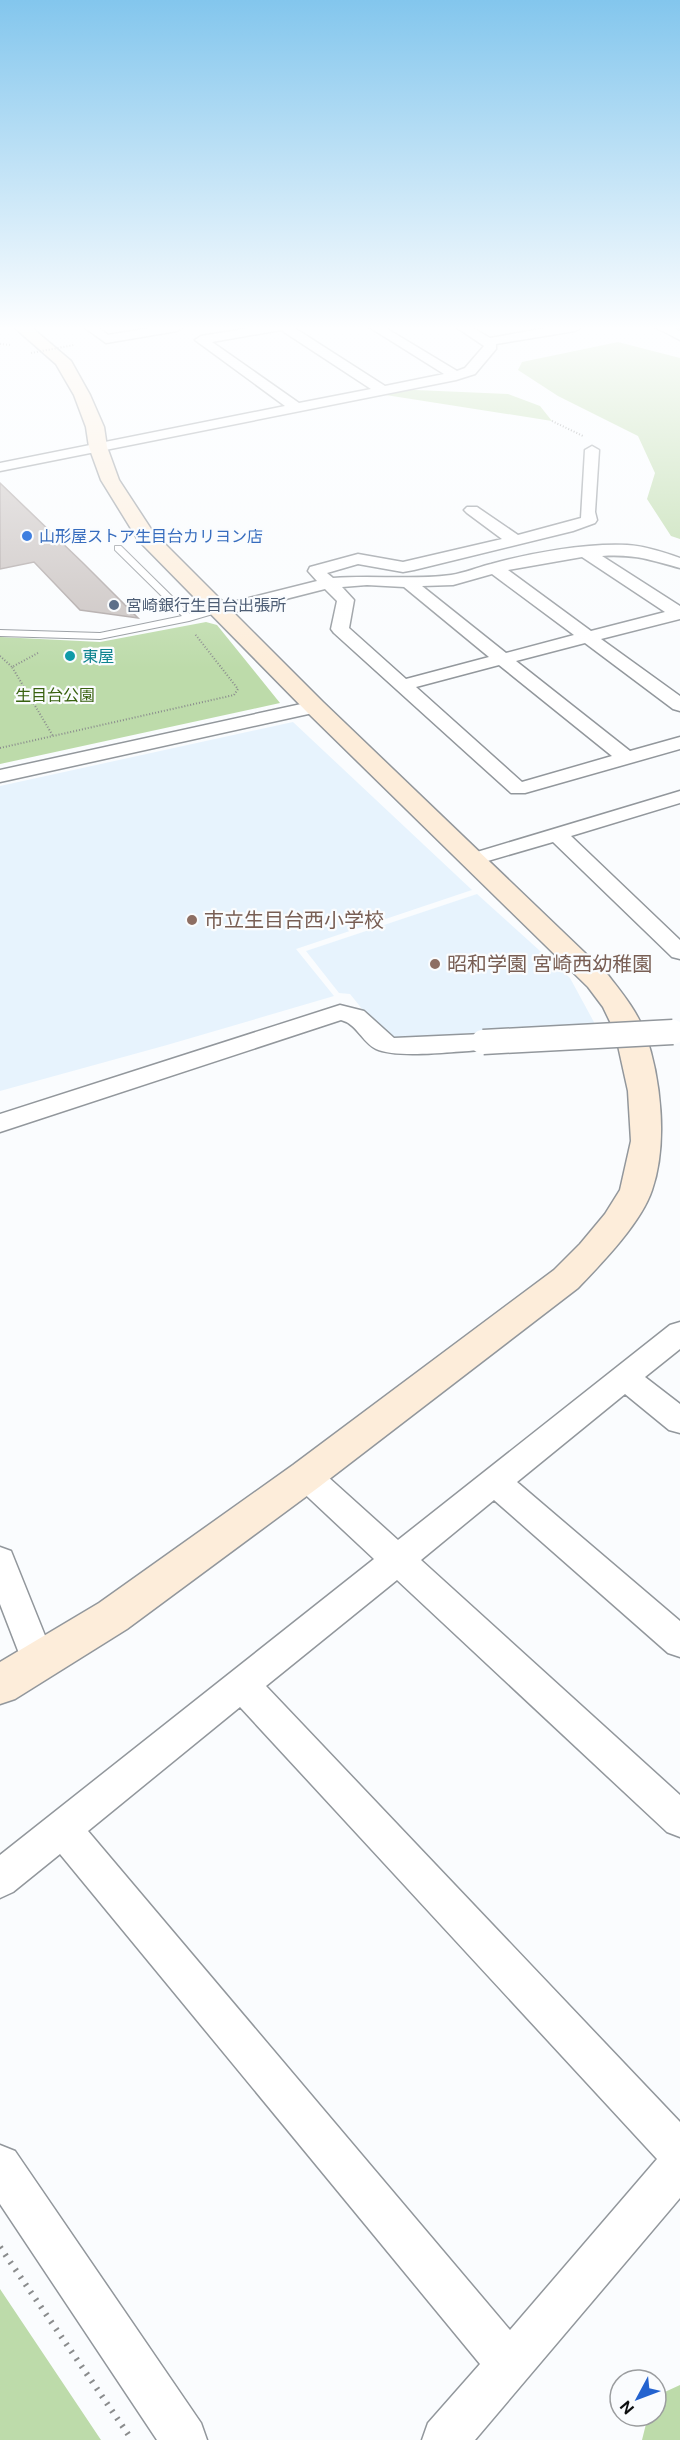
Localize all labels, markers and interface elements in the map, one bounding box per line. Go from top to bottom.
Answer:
place label: 山形屋ストア生目台カリヨン店 [39,526,263,547]
marker: 山形屋ストア生目台カリヨン店 [20,529,34,543]
place label: 宮崎銀行生目台出張所 [126,595,286,616]
marker: 宮崎銀行生目台出張所 [107,598,121,612]
place label: 東屋 [82,646,114,667]
marker: 東屋 [63,649,77,663]
park label: 生目台公園 [15,685,95,706]
place label: 市立生目台西小学校 [204,907,384,933]
marker: 市立生目台西小学校 [185,913,199,927]
place label: 昭和学園 宮崎西幼稚園 [447,951,652,977]
marker: 昭和学園 宮崎西幼稚園 [428,957,442,971]
north arrow [608,2368,668,2428]
text: N [615,2396,639,2419]

